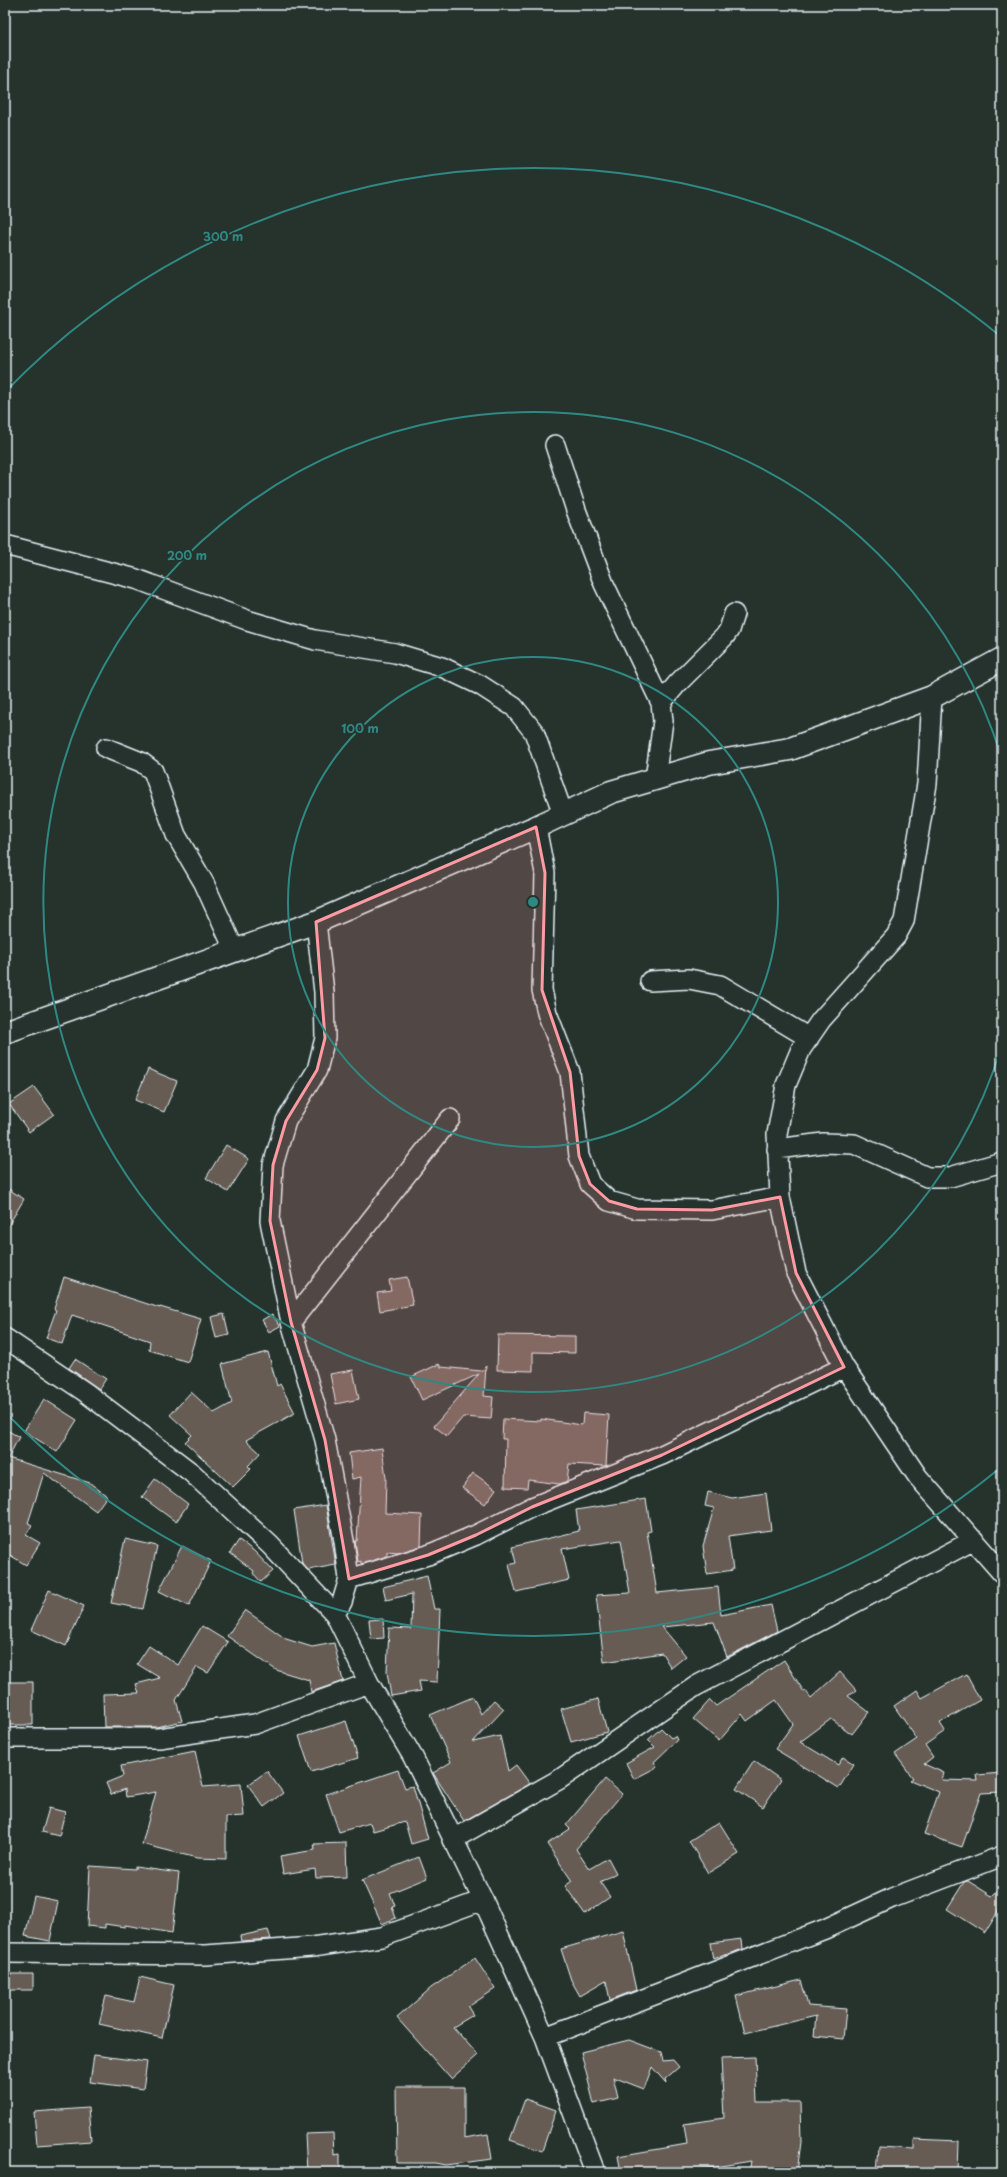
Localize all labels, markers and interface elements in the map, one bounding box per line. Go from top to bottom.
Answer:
text: 300 m [203,227,243,245]
text: 200 m [167,546,207,564]
text: 100 m [341,719,379,737]
centre of rings [526,895,540,909]

